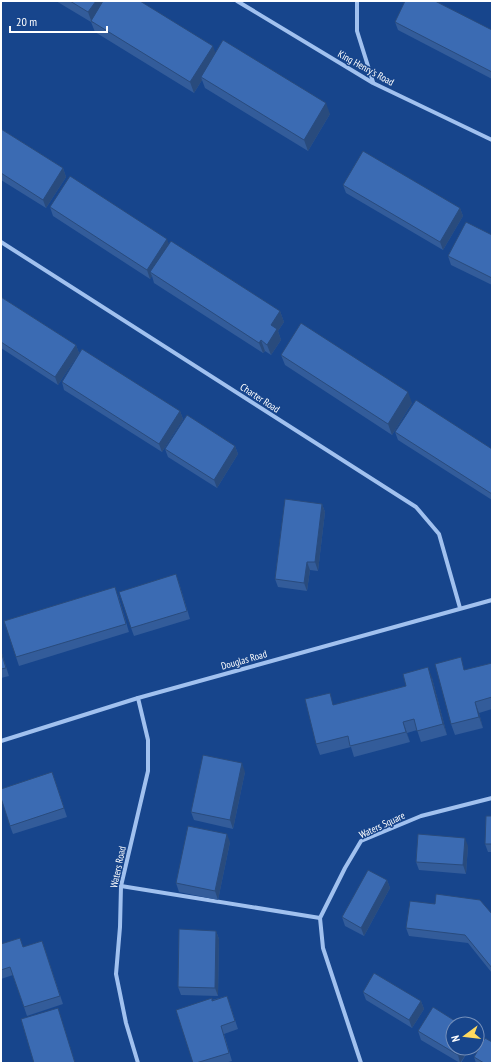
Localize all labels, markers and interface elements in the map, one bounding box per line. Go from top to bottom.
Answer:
scale bar [10,8,107,34]
text: 20 m [16,14,37,29]
street label: King Henry's Road [336,47,396,89]
street label: Charter Road [238,380,282,416]
street label: Douglas Road [220,647,268,673]
street label: Waters Square [357,809,407,841]
street label: Waters Road [107,845,129,889]
north arrow [445,1016,485,1056]
text: N [448,1034,463,1043]

